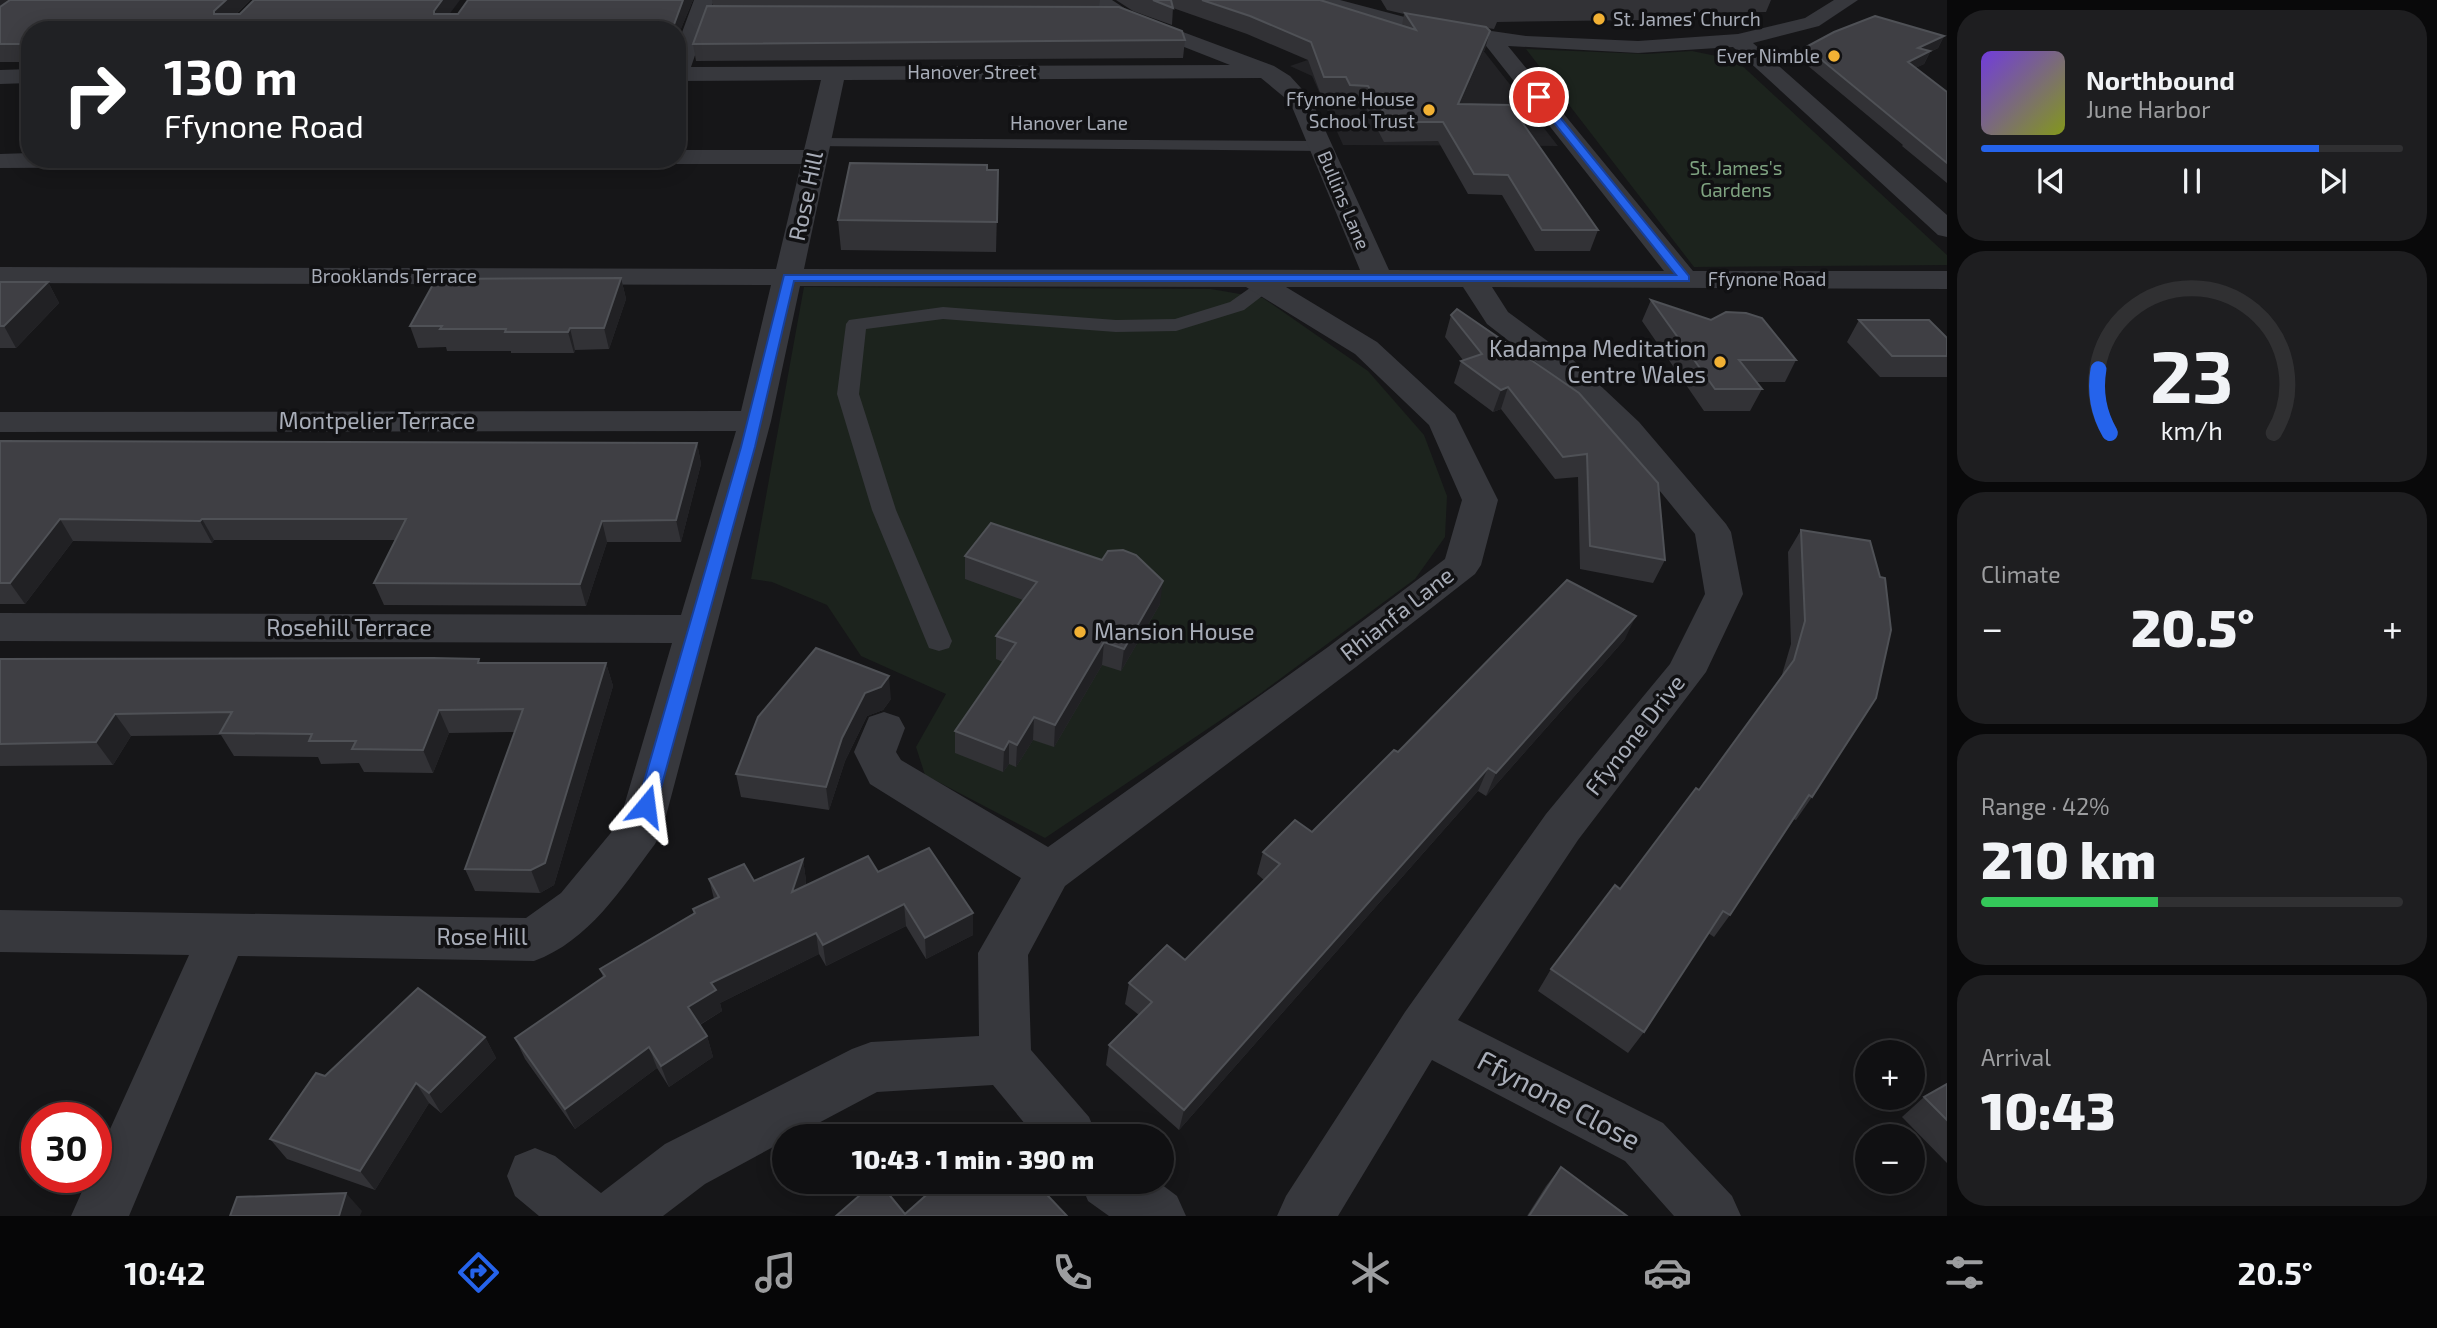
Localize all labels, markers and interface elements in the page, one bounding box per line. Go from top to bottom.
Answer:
place label: St. James' Church [1613,7,1761,30]
marker: St. James' Church [1591,11,1607,27]
place label: Ever Nimble [1716,44,1820,67]
text: 130 m [164,46,298,105]
marker: Ever Nimble [1826,48,1842,64]
icon: right [49,49,140,140]
street label: Hanover Street [907,60,1037,83]
text: Northbound [2086,64,2235,95]
pin [1509,67,1569,127]
icon: arrive [1520,78,1558,116]
place label: Ffynone House School Trust [1286,87,1415,132]
text: June Harbor [2086,95,2210,123]
marker: Ffynone House School Trust [1421,102,1437,118]
text: Ffynone Road [164,106,364,144]
street label: Hanover Lane [1010,111,1128,134]
street label: Bullins Lane [1313,147,1376,253]
street label: Rose Hill [782,148,828,243]
park label: St. James's Gardens [1689,156,1783,201]
icon: previous [2032,162,2070,200]
icon: pause [2173,162,2211,200]
icon: next [2314,162,2352,200]
street label: Brooklands Terrace [311,264,477,287]
street label: Ffynone Road [1708,267,1826,290]
text: 23 [2150,330,2234,418]
place label: Kadampa Meditation Centre Wales [1489,334,1706,388]
marker: Kadampa Meditation Centre Wales [1712,354,1728,370]
street label: Montpelier Terrace [279,406,475,434]
text: km/h [2161,415,2223,445]
street label: Rhianfa Lane [1334,560,1459,666]
text: Climate [1981,560,2061,588]
text: 20.5° [2131,595,2255,657]
text: − [1981,604,2003,650]
text: + [2382,604,2403,650]
street label: Rosehill Terrace [266,613,432,641]
place label: Mansion House [1094,617,1255,645]
marker: Mansion House [1072,624,1088,640]
street label: Ffynone Drive [1578,669,1690,800]
position arrow [609,769,683,843]
text: Range · 42% [1981,792,2110,820]
text: 210 km [1981,827,2156,889]
street label: Rose Hill [436,922,528,950]
map controls [1855,1040,1925,1194]
button: + [1855,1040,1925,1110]
street label: Ffynone Close [1472,1042,1647,1156]
text: Arrival [1981,1043,2051,1071]
text: 10:43 [1981,1078,2116,1140]
speed limit sign: 30 [21,1102,112,1193]
button: − [1855,1124,1925,1194]
text: 10:43 · 1 min · 390 m [852,1143,1094,1174]
icon: directions [454,1248,503,1297]
icon: music [751,1248,800,1297]
icon: phone [1048,1248,1097,1297]
icon: climate [1346,1248,1395,1297]
icon: car [1643,1248,1692,1297]
icon: filters [1940,1248,1989,1297]
text: 10:42 [124,1253,205,1291]
text: 20.5° [2238,1253,2313,1291]

